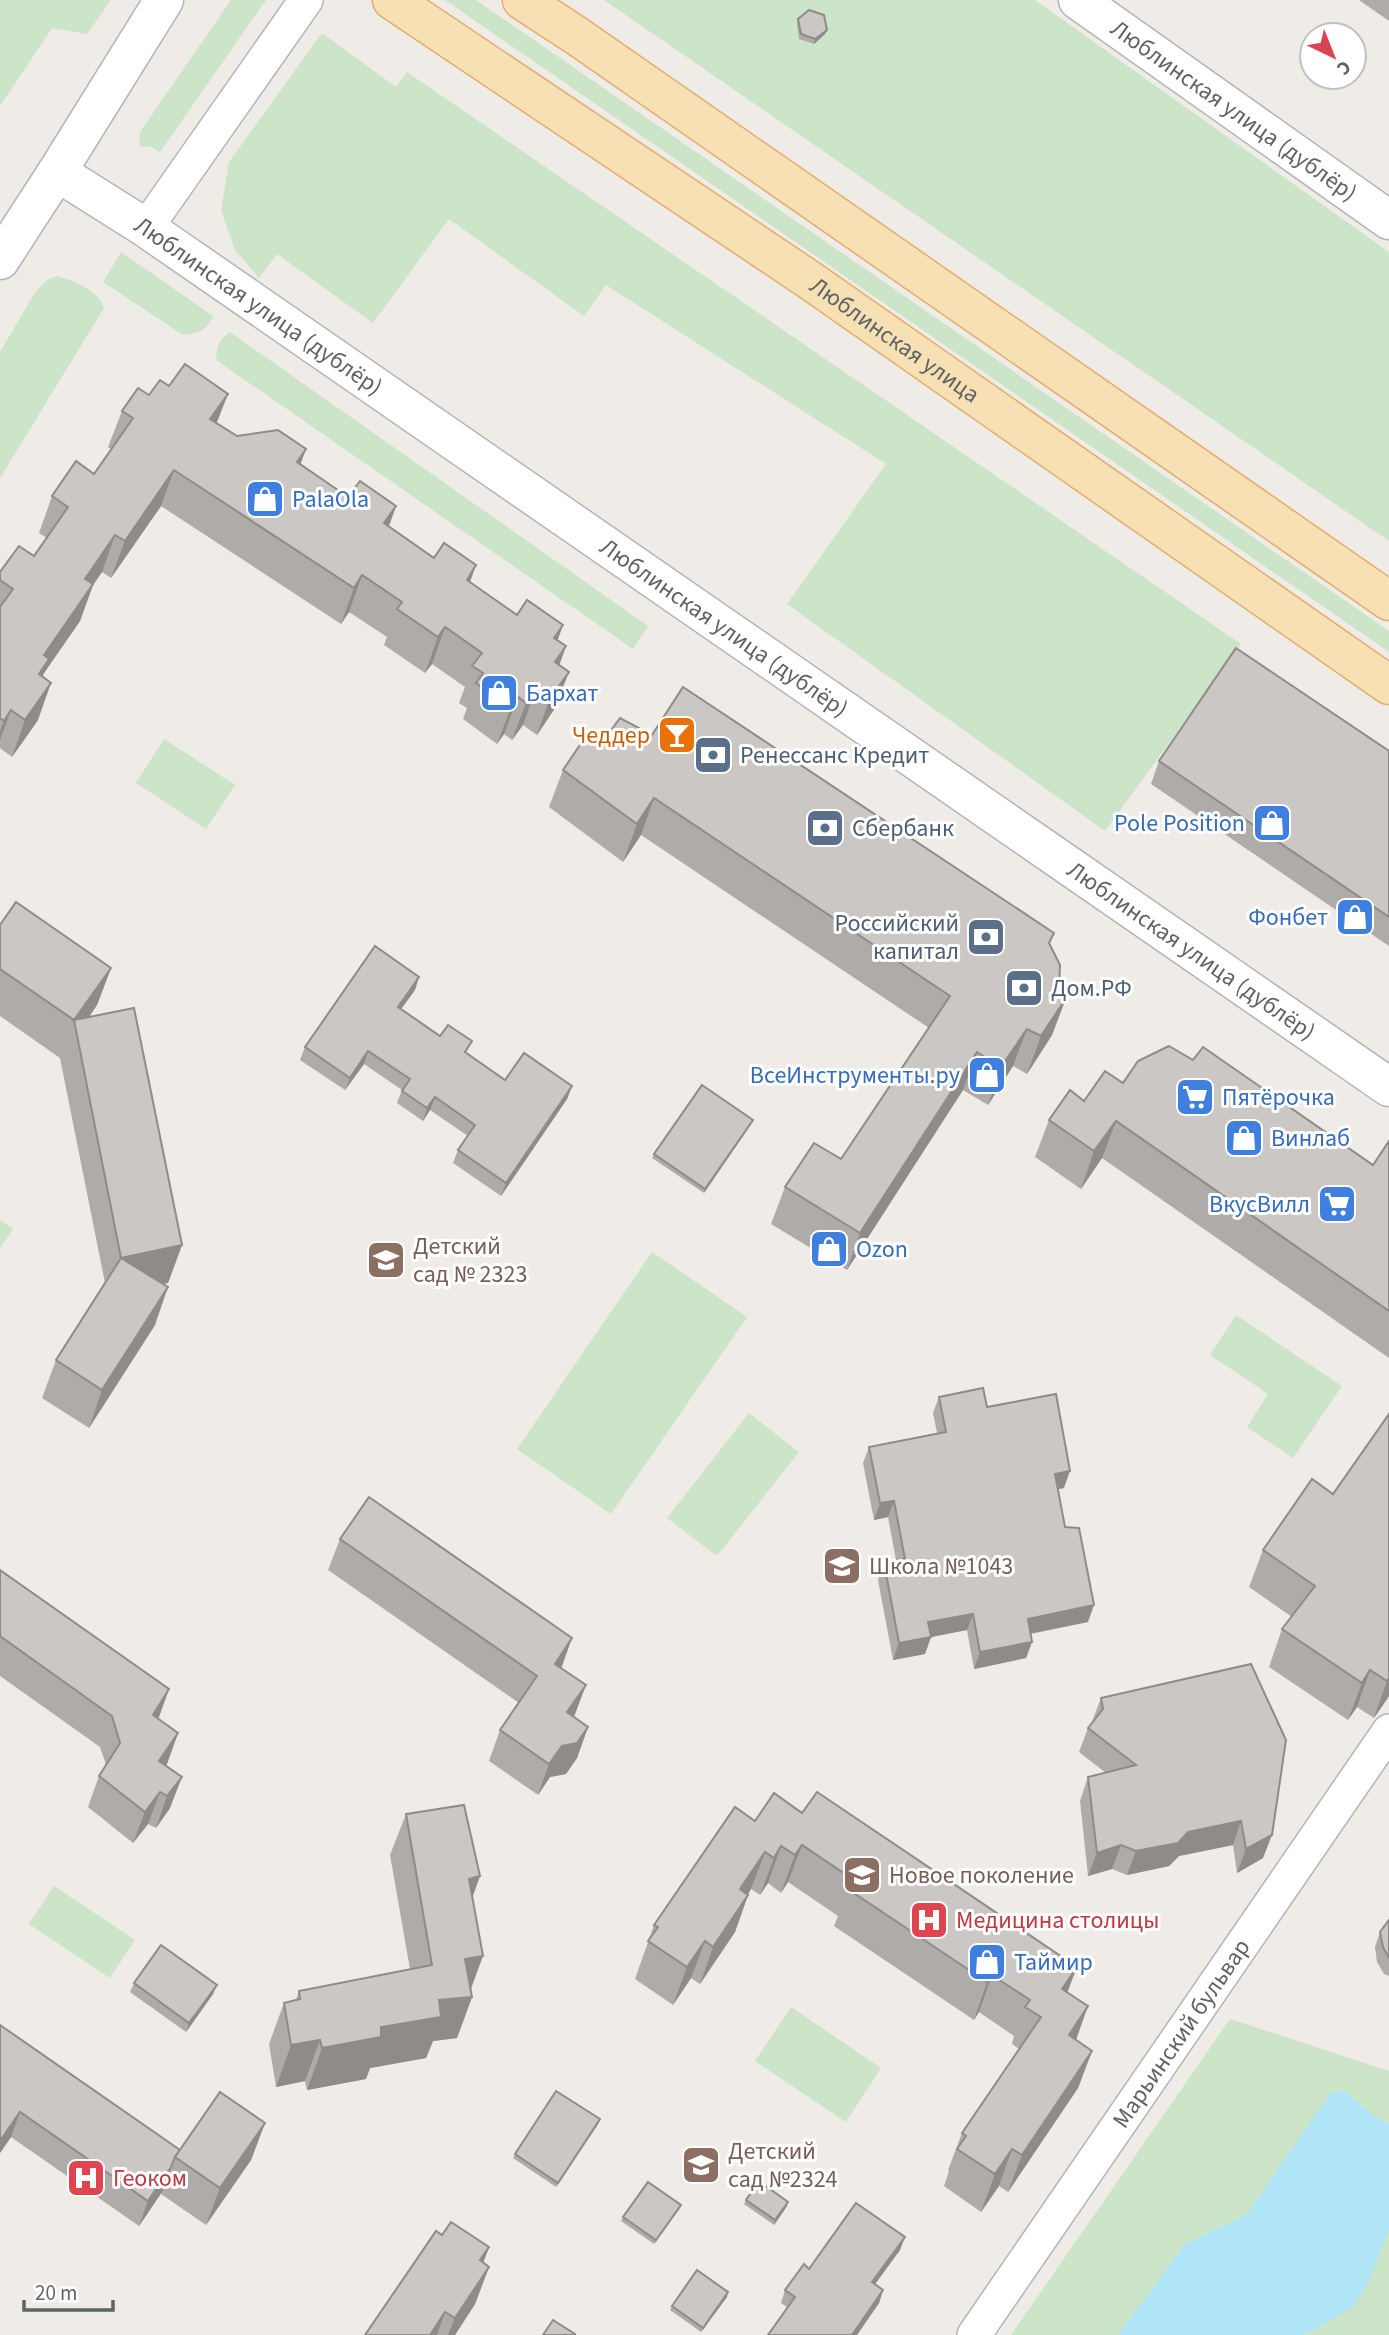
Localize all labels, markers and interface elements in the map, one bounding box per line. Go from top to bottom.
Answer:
street label: Люблинская улица (дублёр) [1103,11,1364,210]
north arrow [1298,21,1368,91]
text: С [1330,54,1357,81]
street label: Люблинская улица (дублёр) [128,208,390,404]
street label: Люблинская улица [803,268,987,411]
shop icon: PalaOla [244,478,286,520]
place label: PalaOla [292,482,369,517]
street label: Люблинская улица (дублёр) [593,529,855,726]
shop icon: Бархат [478,672,520,714]
place label: Бархат [526,676,598,711]
bar icon: Чеддер [656,714,698,756]
place label: Чеддер [572,718,650,753]
bank icon: Ренессанс Кредит [692,734,734,776]
place label: Ренессанс Кредит [740,738,929,773]
shop icon: Pole Position [1251,802,1293,844]
place label: Pole Position [1114,806,1245,841]
bank icon: Сбербанк [804,807,846,849]
place label: Сбербанк [852,811,954,846]
street label: Люблинская улица (дублёр) [1060,852,1323,1049]
shop icon: Фонбет [1334,896,1376,938]
place label: Фонбет [1248,900,1328,935]
place label: Российский капитал [835,906,959,969]
bank icon: Российский капитал [965,916,1007,958]
bank icon: Дом.РФ [1003,967,1045,1009]
place label: Дом.РФ [1051,971,1132,1006]
shop icon: ВсеИнструменты.ру [966,1054,1008,1096]
place label: ВсеИнструменты.ру [750,1058,960,1093]
supermarket icon: Пятёрочка [1174,1076,1216,1118]
place label: Пятёрочка [1222,1080,1335,1115]
shop icon: Винлаб [1223,1117,1265,1159]
place label: Винлаб [1271,1121,1350,1156]
supermarket icon: ВкусВилл [1316,1183,1358,1225]
place label: ВкусВилл [1209,1187,1310,1222]
shop icon: Ozon [808,1228,850,1270]
place label: Детский сад № 2323 [413,1229,527,1292]
place label: Ozon [856,1232,908,1267]
school or university icon: Детский сад № 2323 [365,1239,407,1281]
school or university icon: Школа №1043 [821,1545,863,1587]
place label: Школа №1043 [869,1549,1013,1584]
school or university icon: Новое поколение [841,1854,883,1896]
place label: Новое поколение [889,1858,1074,1893]
hospital icon: Медицина столицы [908,1899,950,1941]
place label: Медицина столицы [956,1903,1159,1938]
street label: Марьинский бульвар [1104,1932,1259,2135]
shop icon: Таймир [966,1941,1008,1983]
place label: Таймир [1014,1945,1093,1980]
place label: Детский сад №2324 [728,2134,838,2197]
school or university icon: Детский сад №2324 [680,2144,722,2186]
hospital icon: Геоком [65,2157,107,2199]
place label: Геоком [113,2161,187,2196]
scale bar [24,2268,114,2312]
text: 20 m [35,2278,77,2308]

